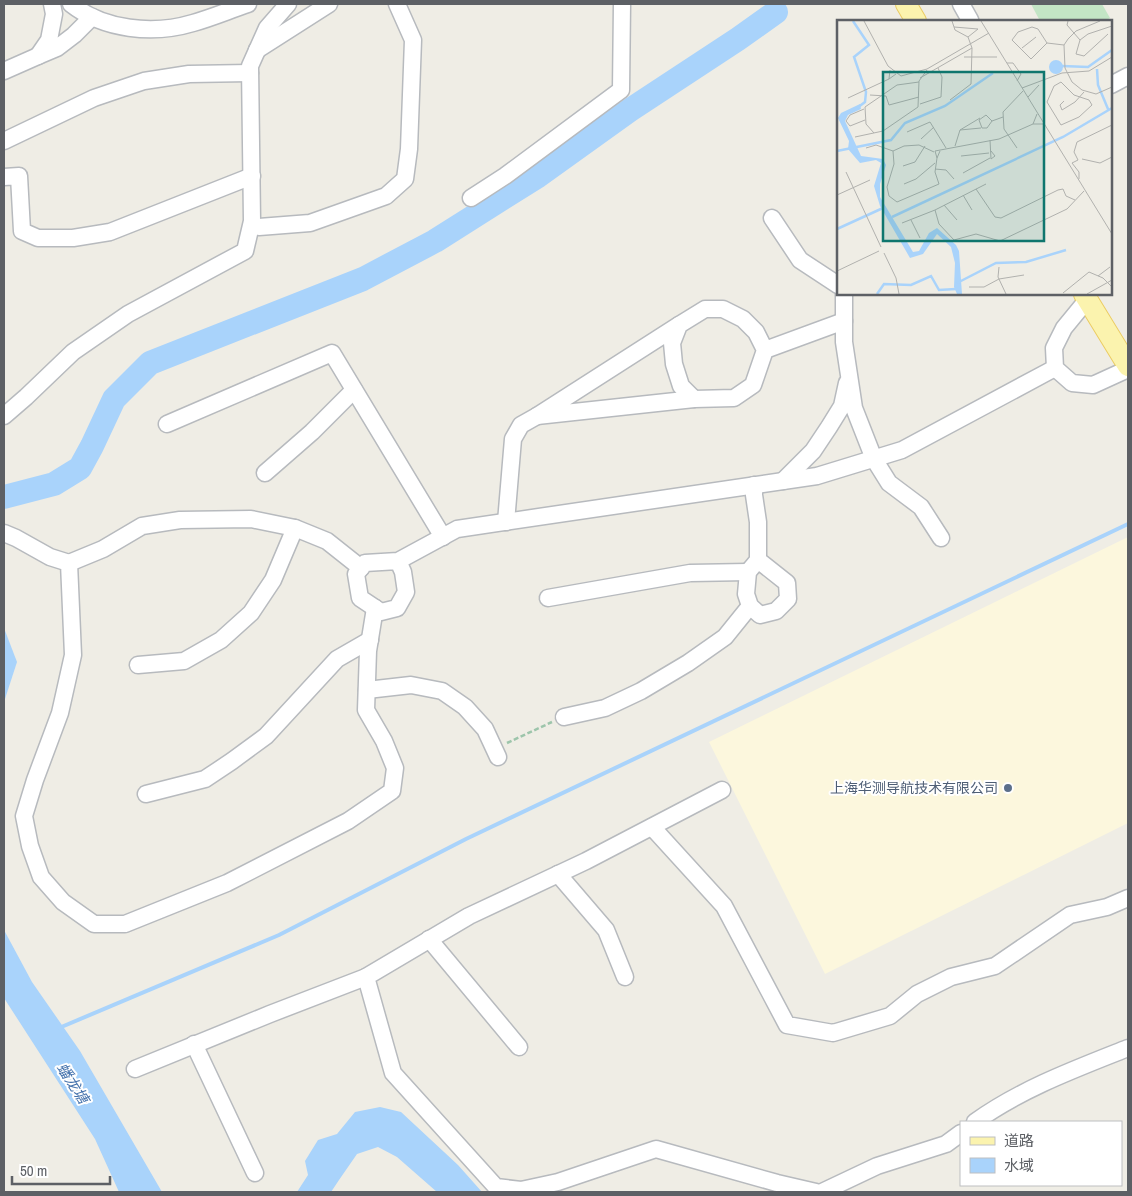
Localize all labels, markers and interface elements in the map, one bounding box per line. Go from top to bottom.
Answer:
inset map [837,20,1112,295]
place label: 上海华测导航技术有限公司 [830,779,998,797]
marker: 上海华测导航技术有限公司 [1002,782,1014,794]
water label: 蟠龙塘 [52,1058,96,1110]
legend [960,1121,1122,1186]
text: 道路 [1004,1130,1034,1151]
scale bar [12,1154,110,1186]
text: 水域 [1004,1155,1034,1176]
text: 50 m [20,1160,47,1181]

